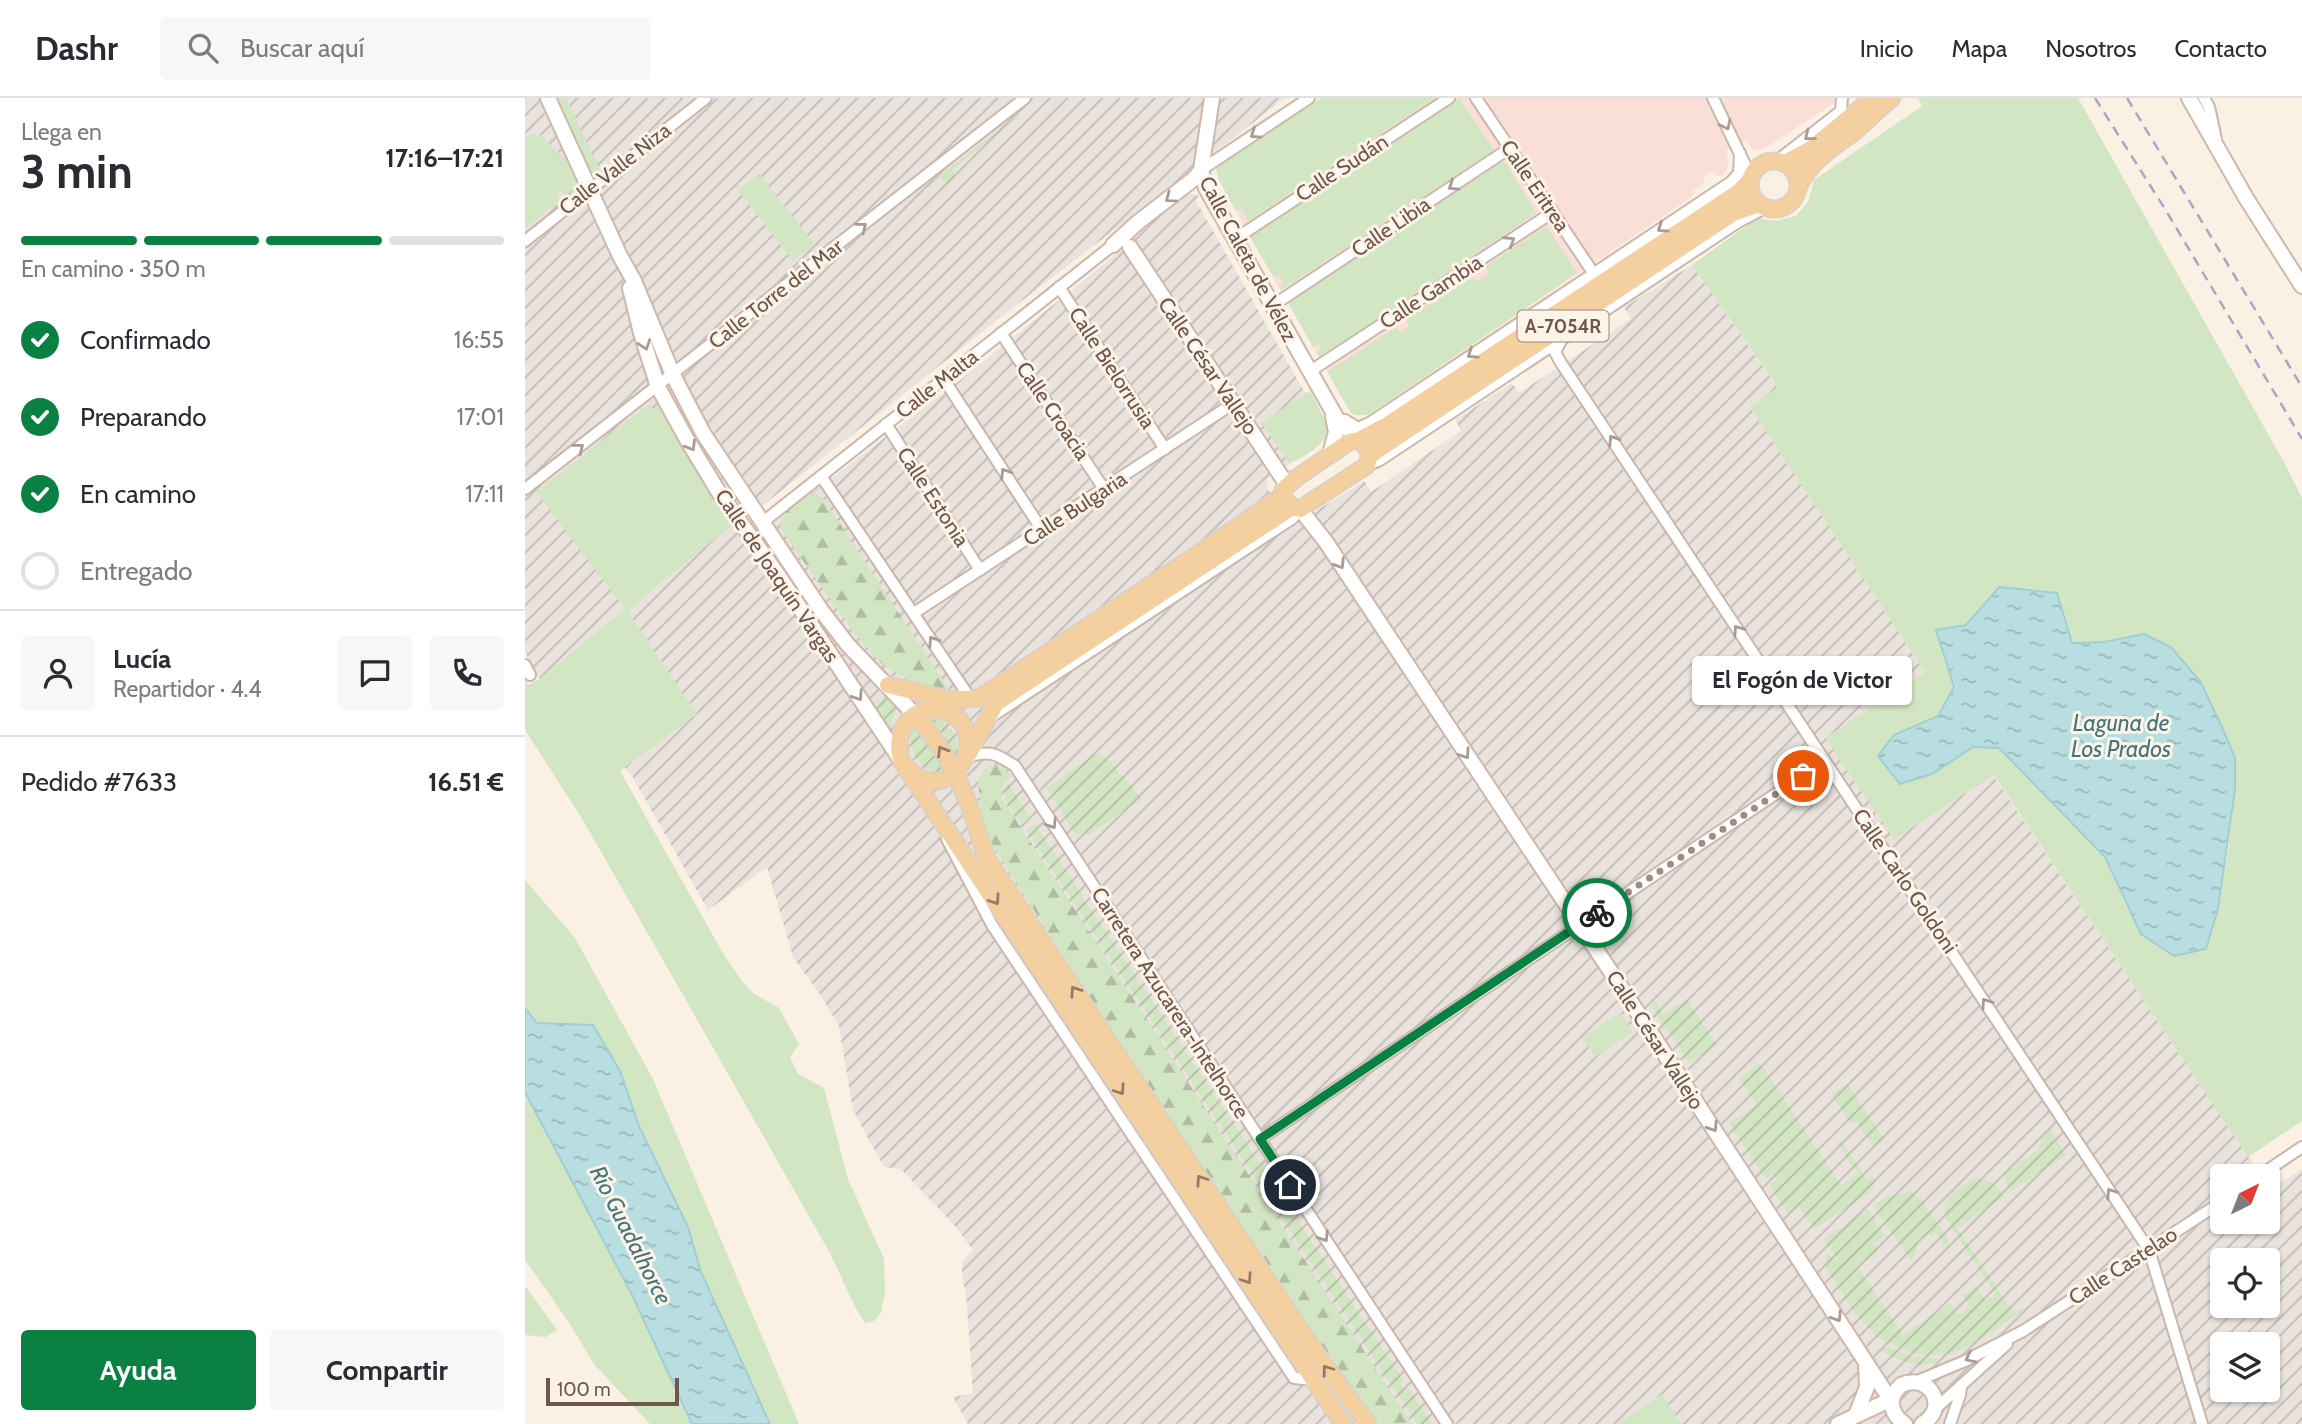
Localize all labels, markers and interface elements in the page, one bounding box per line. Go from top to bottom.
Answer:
search box [160,17,650,80]
text: Dashr [35,28,118,68]
icon: search [184,29,222,67]
text: Buscar aquí [240,32,364,64]
text: Inicio [1860,34,1913,63]
text: Mapa [1951,34,2007,63]
text: Nosotros [2045,34,2136,63]
text: Contacto [2174,34,2267,63]
street label: Calle Valle Niza [554,117,675,220]
text: Llega en [21,118,102,146]
one-way arrow [1718,118,1732,130]
one-way arrow [1250,126,1263,138]
one-way arrow [1804,128,1817,140]
street label: Calle Sudán [1291,129,1393,207]
street label: Calle Eritrea [1496,135,1575,236]
text: 17:16–17:21 [385,142,504,174]
text: 3 min [21,144,133,200]
street label: Calle Caleta de Vélez [1194,172,1303,346]
one-way arrow [1448,178,1461,190]
one-way arrow [1165,189,1178,202]
street label: Calle Libia [1347,191,1435,262]
one-way arrow [1656,220,1669,233]
one-way arrow [854,222,866,235]
street label: Calle Torre del Mar [704,233,848,354]
one-way arrow [1502,236,1515,249]
street label: Calle Gambia [1375,249,1487,334]
text: En camino · 350 m [21,255,206,283]
street label: Calle César Vallejo [1152,292,1264,440]
street label: Calle Bielorrusia [1064,302,1161,433]
road number: A-7054R [1517,310,1609,342]
icon: check [21,321,59,359]
text: Confirmado [80,324,211,356]
text: 16:55 [454,326,504,354]
one-way arrow [636,339,651,351]
street label: Calle Malta [891,344,983,423]
one-way arrow [1467,346,1480,359]
street label: Calle Croacia [1011,357,1095,465]
icon: check [21,398,59,436]
text: Preparando [80,401,207,433]
text: 17:01 [457,403,504,431]
one-way arrow [1608,435,1621,448]
one-way arrow [683,439,696,452]
street label: Calle Estonia [892,442,975,551]
one-way arrow [571,443,584,456]
street label: Calle Bulgaria [1018,466,1131,551]
one-way arrow [1001,468,1013,481]
icon: check [21,475,59,513]
text: En camino [80,478,196,510]
text: 17:11 [465,480,504,508]
street label: Calle de Joaquín Vargas [710,484,845,667]
text: Entregado [80,555,193,587]
one-way arrow [1332,556,1345,569]
one-way arrow [1734,625,1747,638]
button: person [21,636,95,710]
button: chat [338,636,412,710]
button: phone [430,636,504,710]
one-way arrow [928,636,941,649]
text: Lucía [113,643,171,675]
callout: El Fogón de Victor [1693,657,1913,706]
text: El Fogón de Victor [1712,666,1892,694]
text: Repartidor · 4.4 [113,675,262,703]
one-way arrow [850,689,863,702]
water label: Laguna de Los Prados [2071,709,2171,763]
one-way arrow [937,746,950,759]
one-way arrow [1457,746,1470,759]
pin [1773,746,1833,806]
icon: bag [1784,757,1822,795]
text: Pedido #7633 [21,766,177,798]
text: 16.51 € [428,766,504,798]
street label: Calle Carlo Goldoni [1848,804,1963,958]
one-way arrow [1044,816,1057,829]
courier [1562,878,1632,948]
street label: Carretera Azucarera-Intelhorce [1086,882,1255,1123]
one-way arrow [986,893,999,906]
icon: bike [1578,894,1616,932]
street label: Calle César Vallejo [1600,966,1710,1114]
one-way arrow [1071,986,1083,999]
one-way arrow [1981,998,1994,1011]
one-way arrow [1112,1082,1125,1095]
one-way arrow [1705,1119,1717,1132]
pin [1260,1155,1320,1215]
water label: Río Guadalhorce [584,1161,678,1309]
north arrow [2210,1164,2280,1234]
map controls [2210,1164,2280,1402]
icon: home [1271,1166,1309,1204]
one-way arrow [1197,1175,1209,1188]
one-way arrow [2107,1188,2120,1201]
street label: Calle Castelao [2064,1221,2182,1310]
one-way arrow [1316,1229,1329,1242]
button: locate [2210,1248,2280,1318]
one-way arrow [1238,1271,1251,1284]
one-way arrow [1829,1310,1842,1323]
button: Ayuda [21,1330,256,1410]
button: Compartir [270,1330,504,1410]
button: layers [2210,1332,2280,1402]
one-way arrow [1965,1350,1977,1364]
one-way arrow [1323,1365,1335,1377]
scale bar [546,1375,679,1407]
text: 100 m [557,1378,611,1401]

